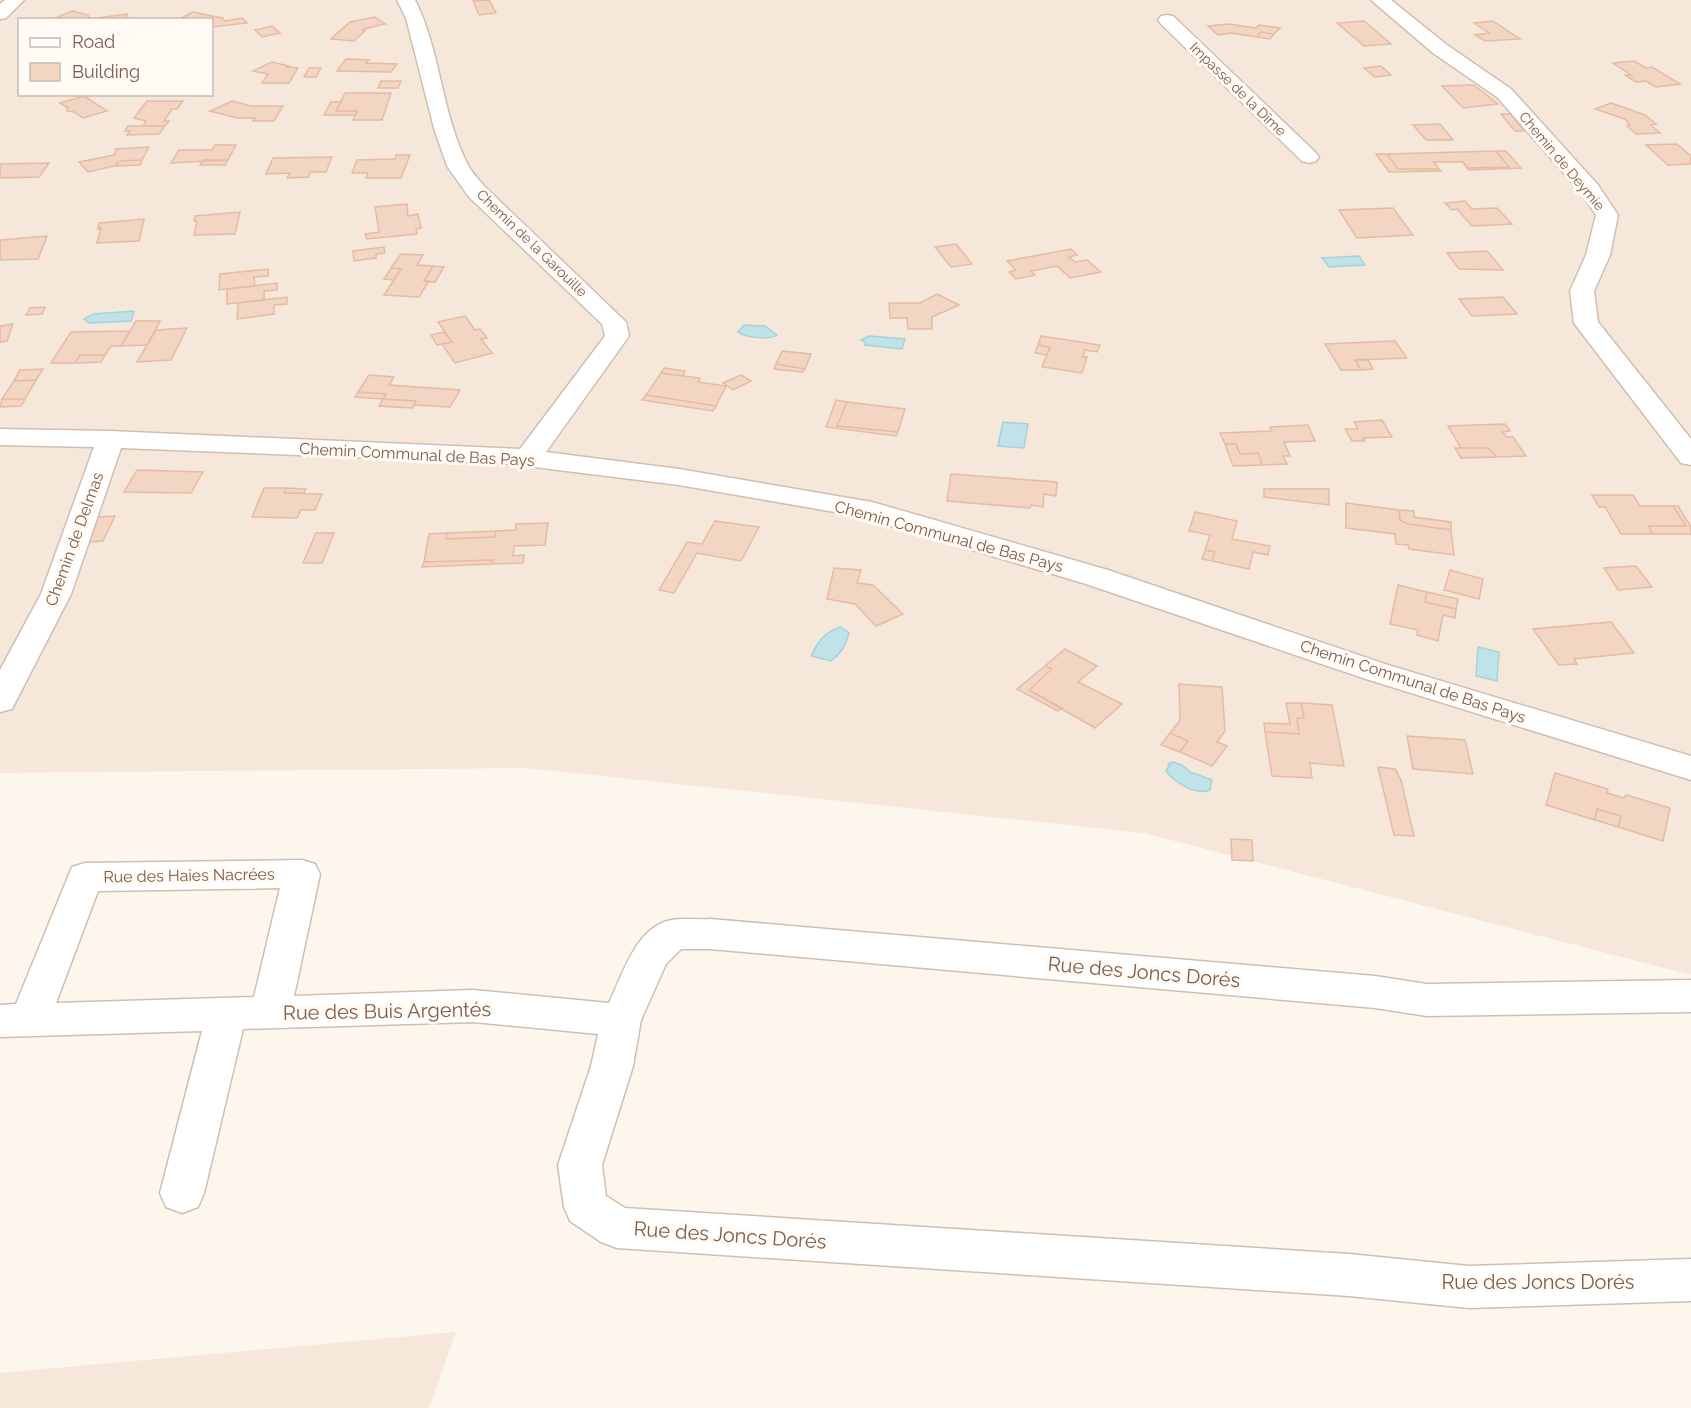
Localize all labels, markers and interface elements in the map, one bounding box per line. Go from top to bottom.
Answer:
legend [18,18,213,96]
text: Road [72,31,115,52]
street label: Impasse de la Dîme [1187,39,1289,139]
text: Building [72,61,140,82]
street label: Chemin de Deymie [1516,108,1608,214]
street label: Chemin de la Garouille [474,186,590,300]
street label: Chemin Communal de Bas Pays [299,439,535,470]
street label: Chemin de Delmas [41,469,108,609]
street label: Chemin Communal de Bas Pays [833,497,1065,576]
street label: Chemin Communal de Bas Pays [1298,636,1528,727]
street label: Rue des Haies Nacrées [103,865,275,886]
street label: Rue des Joncs Dorés [1047,952,1241,992]
street label: Rue des Buis Argentés [283,997,491,1025]
street label: Rue des Joncs Dorés [633,1216,827,1254]
street label: Rue des Joncs Dorés [1441,1270,1635,1294]

